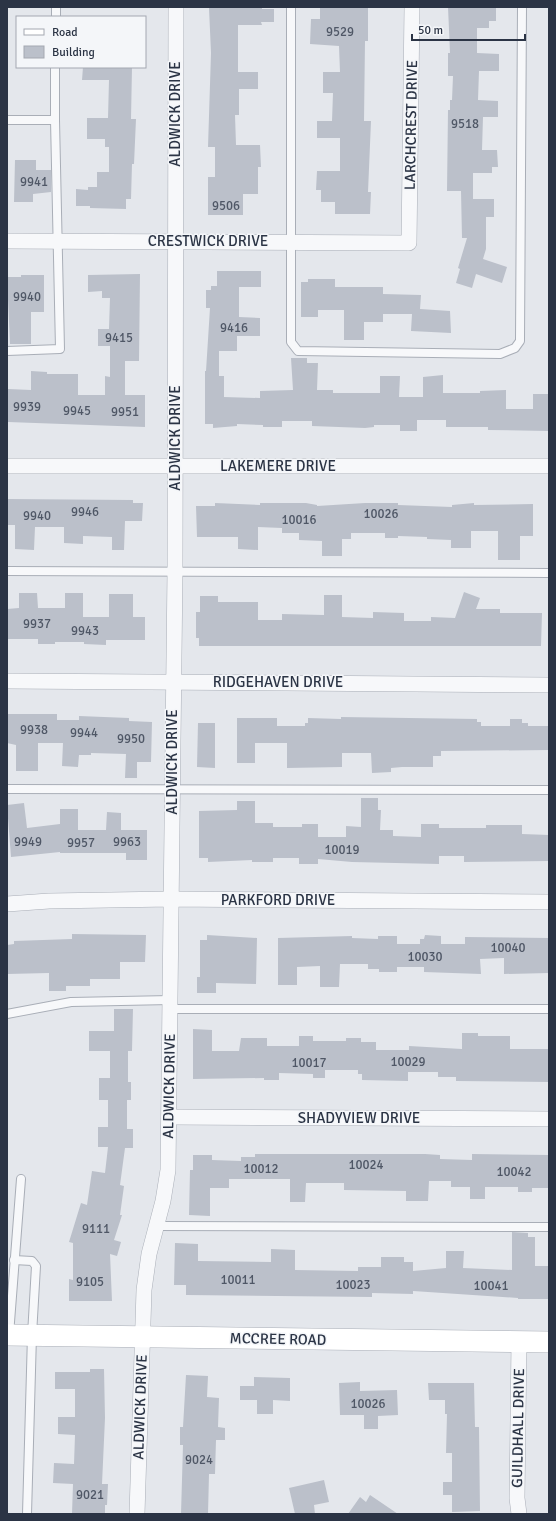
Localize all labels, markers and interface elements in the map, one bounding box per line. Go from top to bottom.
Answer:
legend [16,16,146,68]
scale bar [412,16,525,42]
text: 50 m [418,23,443,38]
house number: 9529 [326,24,354,40]
text: Road [52,25,78,40]
text: Building [52,45,95,60]
street label: LARCHCREST DRIVE [401,60,421,190]
street label: ALDWICK DRIVE [166,61,184,167]
house number: 9518 [451,116,479,132]
house number: 9941 [20,174,48,190]
house number: 9506 [212,198,240,214]
street label: CRESTWICK DRIVE [148,232,268,250]
house number: 9940 [13,289,41,305]
house number: 9416 [220,320,248,336]
house number: 9415 [105,330,133,346]
street label: ALDWICK DRIVE [166,385,184,491]
house number: 9939 [13,399,41,415]
house number: 9945 [63,403,91,419]
house number: 9951 [111,404,139,420]
street label: LAKEMERE DRIVE [220,457,336,475]
house number: 9946 [71,504,99,520]
house number: 10026 [363,506,399,522]
house number: 9940 [23,508,51,524]
house number: 10016 [281,512,317,528]
house number: 9937 [23,616,51,632]
house number: 9943 [71,623,99,639]
street label: RIDGEHAVEN DRIVE [213,673,343,691]
street label: ALDWICK DRIVE [163,709,181,815]
house number: 9938 [20,722,48,738]
house number: 9944 [70,725,98,741]
house number: 9950 [117,731,145,747]
house number: 9949 [14,834,42,850]
house number: 9963 [113,834,141,850]
house number: 9957 [67,835,95,851]
house number: 10019 [324,842,360,858]
street label: PARKFORD DRIVE [221,891,335,909]
house number: 10040 [490,940,526,956]
house number: 10030 [407,949,443,965]
street label: ALDWICK DRIVE [159,1033,179,1139]
house number: 10029 [390,1054,426,1070]
house number: 10017 [291,1055,327,1071]
street label: SHADYVIEW DRIVE [298,1109,420,1127]
house number: 10024 [348,1157,384,1173]
house number: 10012 [243,1161,279,1177]
house number: 10042 [496,1164,532,1180]
house number: 9111 [82,1221,110,1237]
house number: 10011 [220,1272,256,1288]
house number: 9105 [76,1274,104,1290]
house number: 10023 [335,1277,371,1293]
house number: 10041 [473,1278,509,1294]
street label: MCCREE ROAD [229,1329,327,1349]
street label: ALDWICK DRIVE [129,1354,151,1460]
street label: GUILDHALL DRIVE [508,1368,528,1488]
house number: 10026 [350,1396,386,1412]
house number: 9024 [185,1452,213,1468]
house number: 9021 [76,1487,104,1503]

